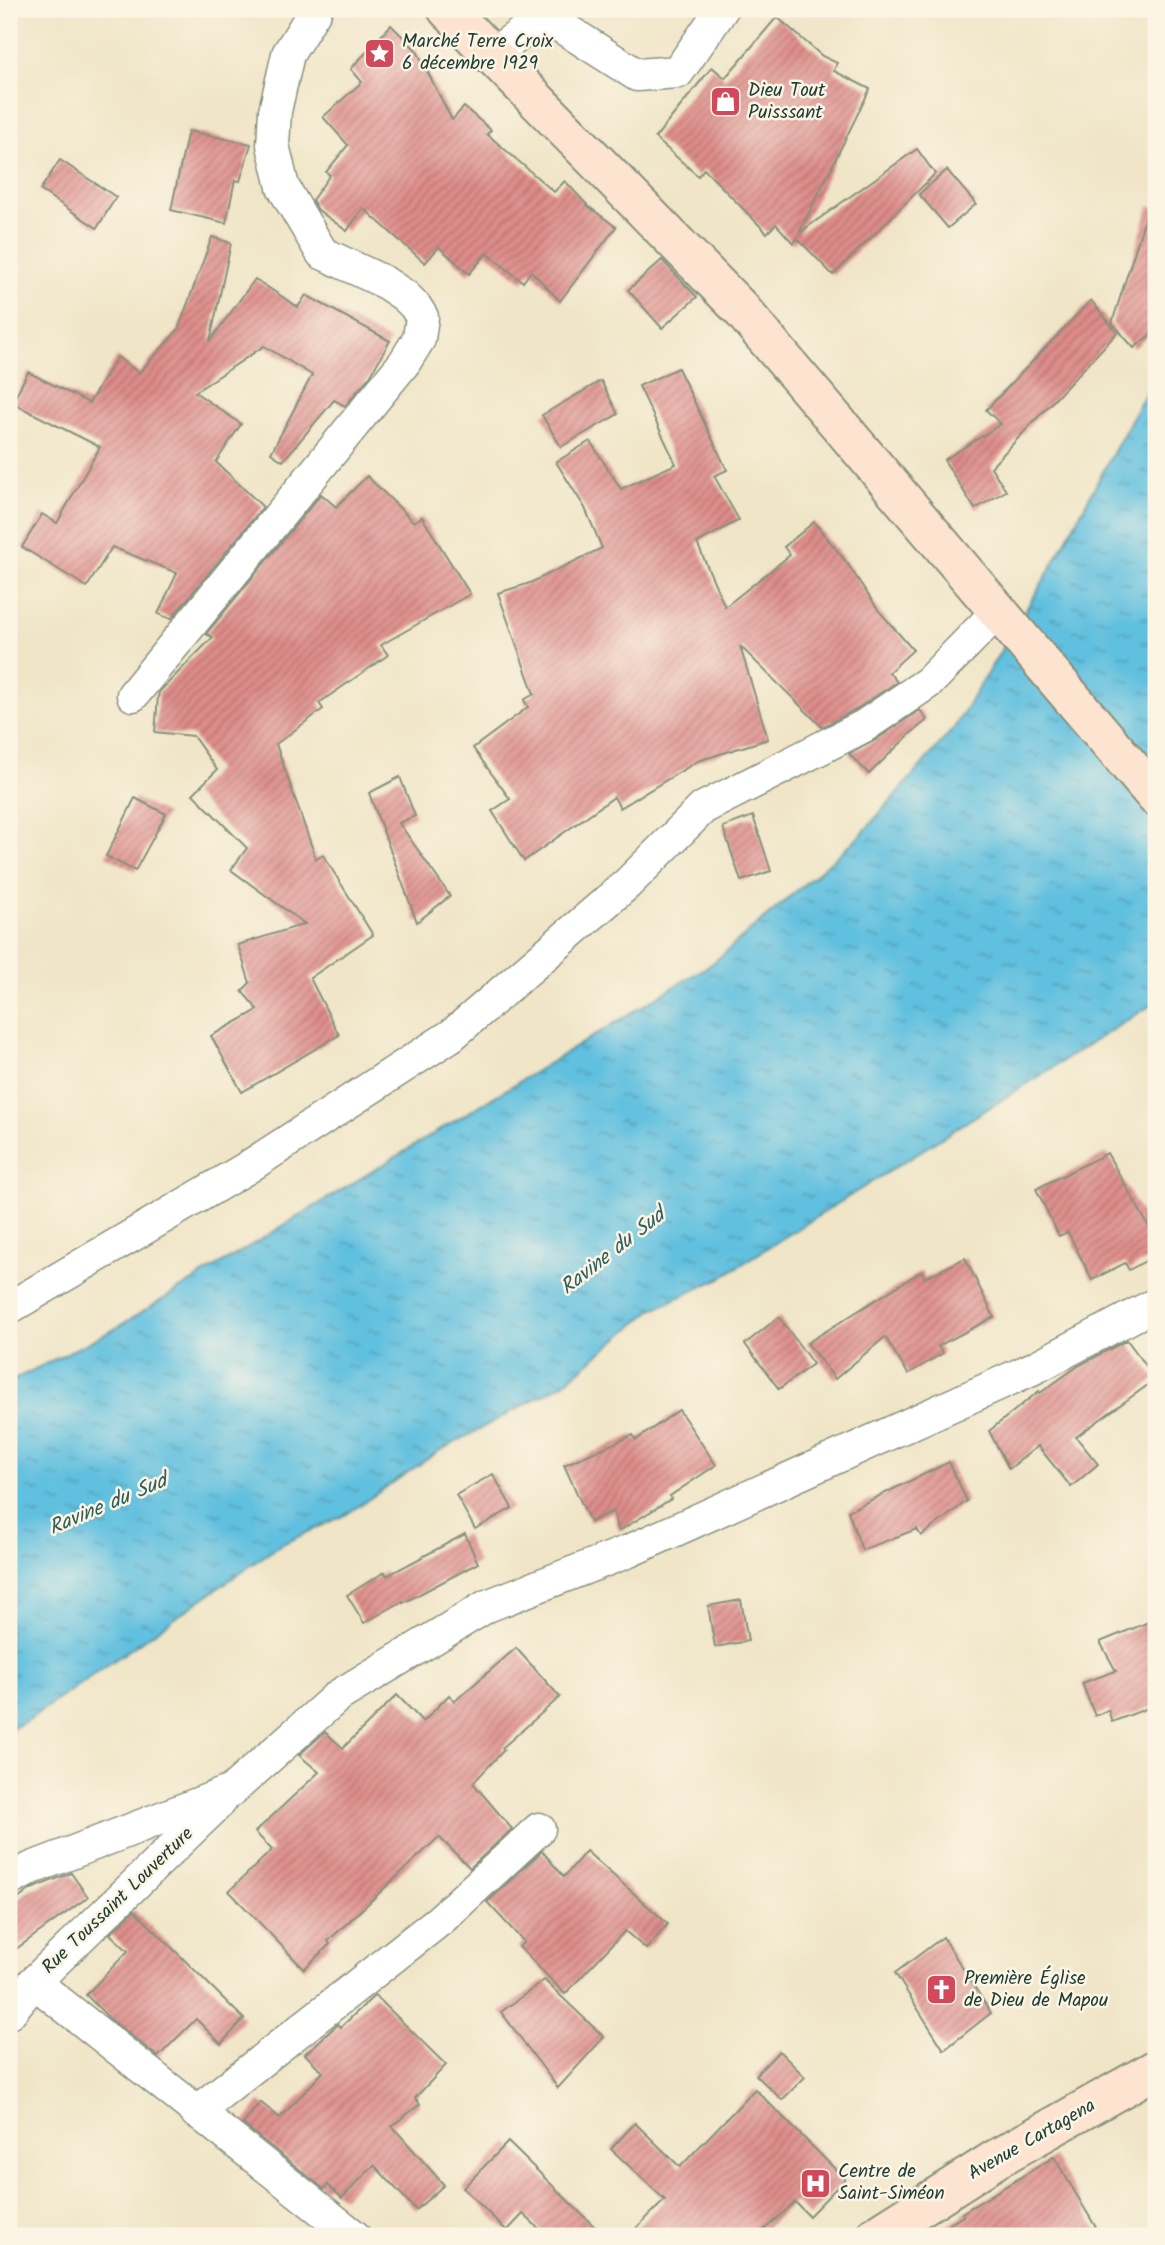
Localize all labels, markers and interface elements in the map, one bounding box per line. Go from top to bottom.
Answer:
place label: Marché Terre Croix 6 décembre 1929 [402,27,554,79]
place icon: Marché Terre Croix 6 décembre 1929 [362,36,396,70]
place label: Dieu Tout Puisssant [748,76,826,128]
shop icon: Dieu Tout Puisssant [708,85,742,119]
water label: Ravine du Sud [553,1198,676,1304]
water label: Ravine du Sud [44,1463,176,1545]
street label: Rue Toussaint Louverture [35,1820,201,1982]
place label: Première Église de Dieu de Mapou [964,1964,1108,2016]
church icon: Première Église de Dieu de Mapou [924,1973,958,2007]
street label: Avenue Cartagena [963,2091,1101,2189]
place label: Centre de Saint-Siméon [838,2157,945,2209]
hospital icon: Centre de Saint-Siméon [798,2166,832,2200]

